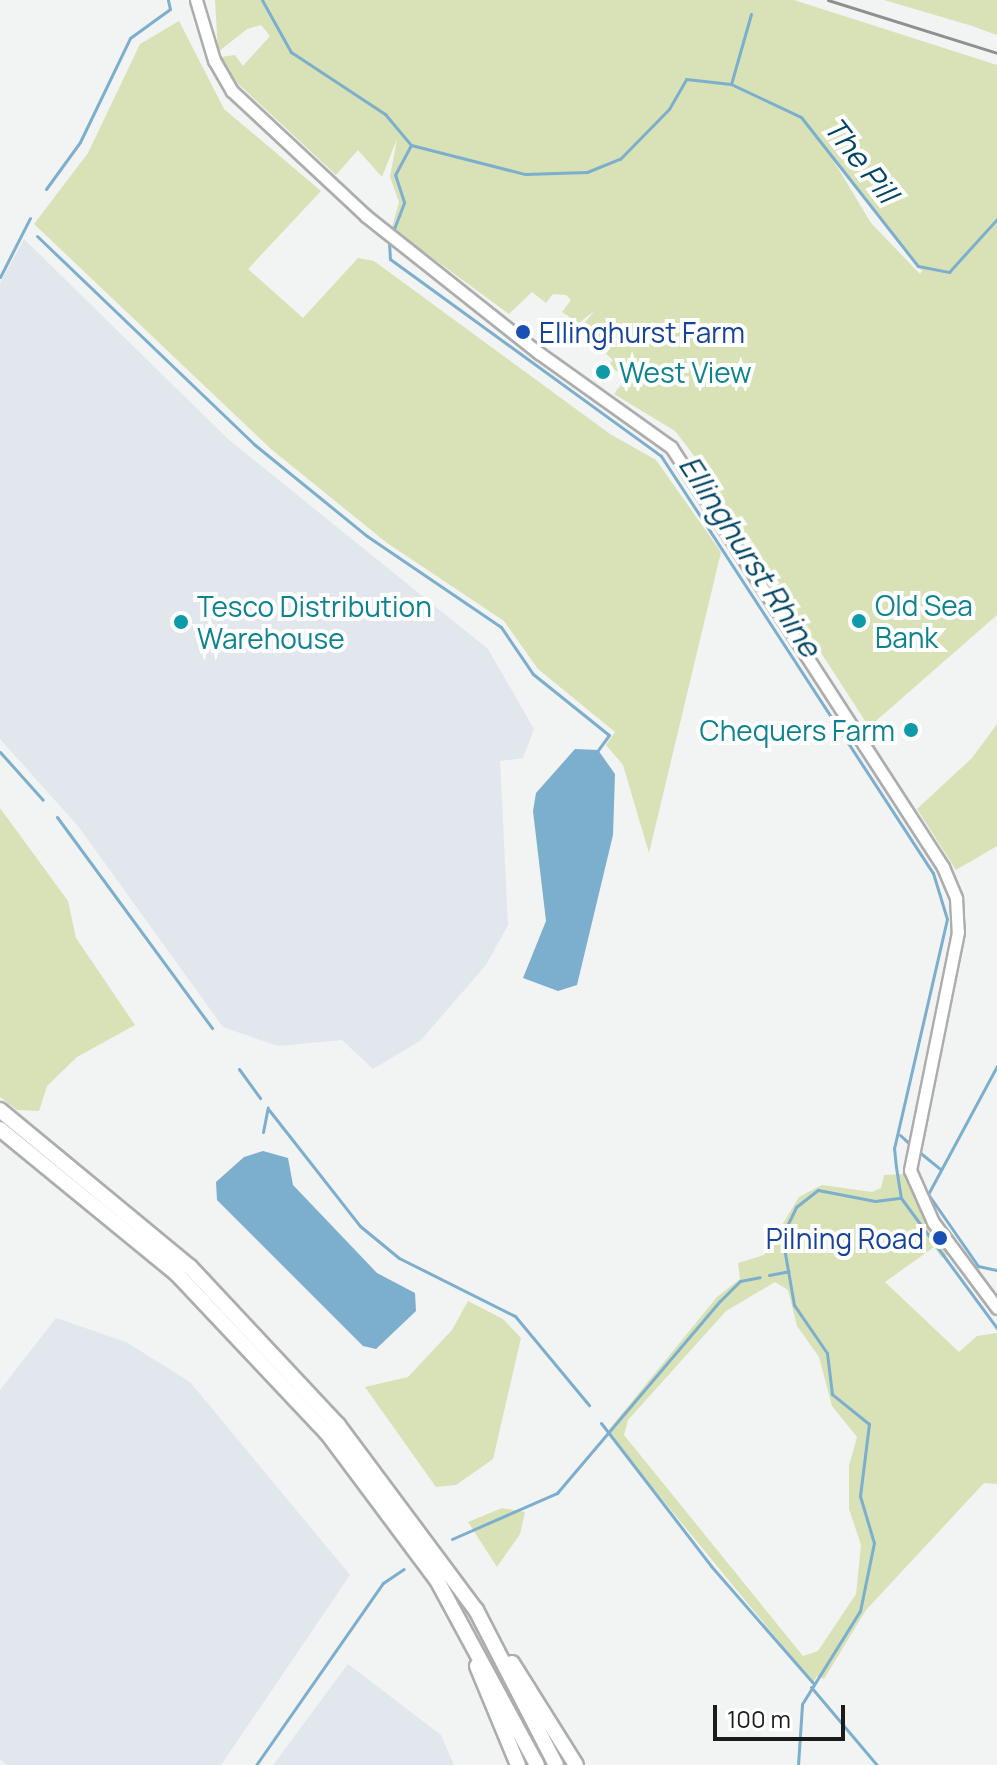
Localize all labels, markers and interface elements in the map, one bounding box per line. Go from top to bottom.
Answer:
water label: The Pill [817,110,905,210]
place label: Ellinghurst Farm [539,315,745,349]
marker: Ellinghurst Farm [514,323,532,341]
place label: West View [619,355,752,389]
marker: West View [594,363,612,381]
water label: Ellinghurst Rhine [672,449,828,663]
place label: Old Sea Bank [875,588,973,654]
place label: Tesco Distribution Warehouse [197,589,432,655]
marker: Old Sea Bank [850,612,868,630]
marker: Tesco Distribution Warehouse [172,613,190,631]
place label: Chequers Farm [700,713,895,747]
marker: Chequers Farm [902,721,920,739]
place label: Pilning Road [766,1221,924,1255]
marker: Pilning Road [931,1229,949,1247]
scale bar [717,1689,849,1739]
text: 100 m [727,1702,791,1735]

